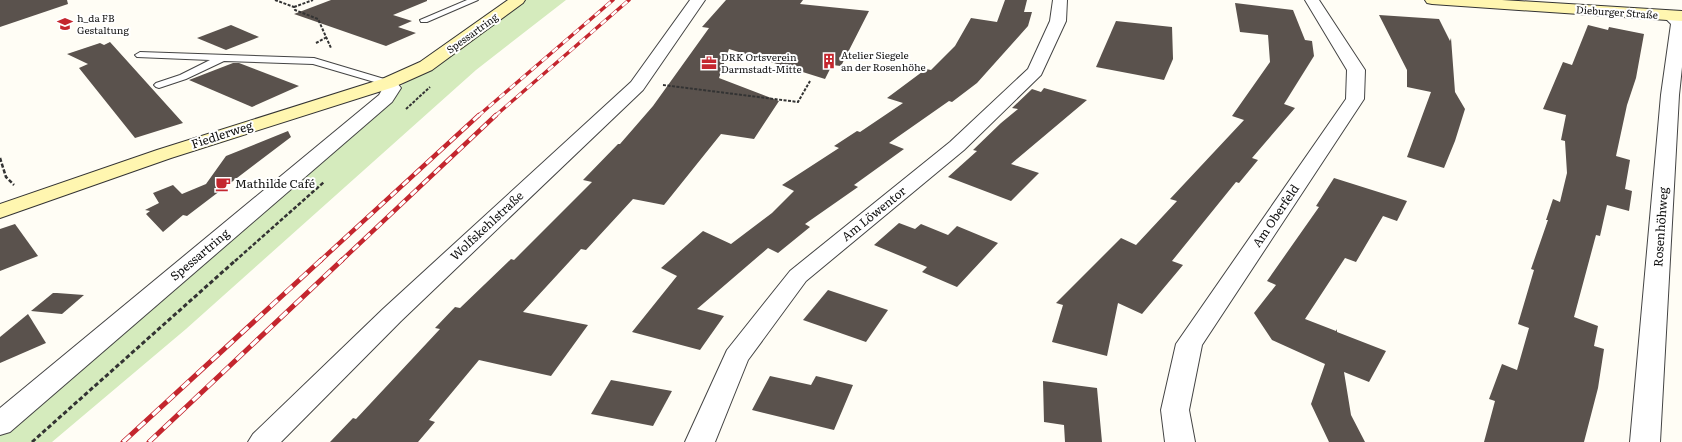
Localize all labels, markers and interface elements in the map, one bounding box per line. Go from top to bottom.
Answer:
street label: Dieburger Straße [1576,1,1658,22]
street label: Spessartring [443,9,501,56]
place label: h_da FB Gestaltung [77,10,129,37]
school or university icon: h_da FB Gestaltung [56,15,74,33]
place label: Atelier Siegele an der Rosenhöhe [841,47,926,74]
place label: DRK Ortsverein Darmstadt-Mitte [721,49,802,76]
building icon: Atelier Siegele an der Rosenhöhe [820,52,838,70]
office icon: DRK Ortsverein Darmstadt-Mitte [700,54,718,72]
street label: Fiedlerweg [189,116,255,152]
place label: Mathilde Café [235,174,315,192]
cafe icon: Mathilde Café [214,175,232,193]
street label: Am Oberfeld [1247,180,1303,251]
street label: Am Löwentor [837,181,910,245]
street label: Wolfskehlstraße [446,186,527,264]
street label: Rosenhöhweg [1648,186,1672,267]
street label: Spessartring [166,224,233,284]

